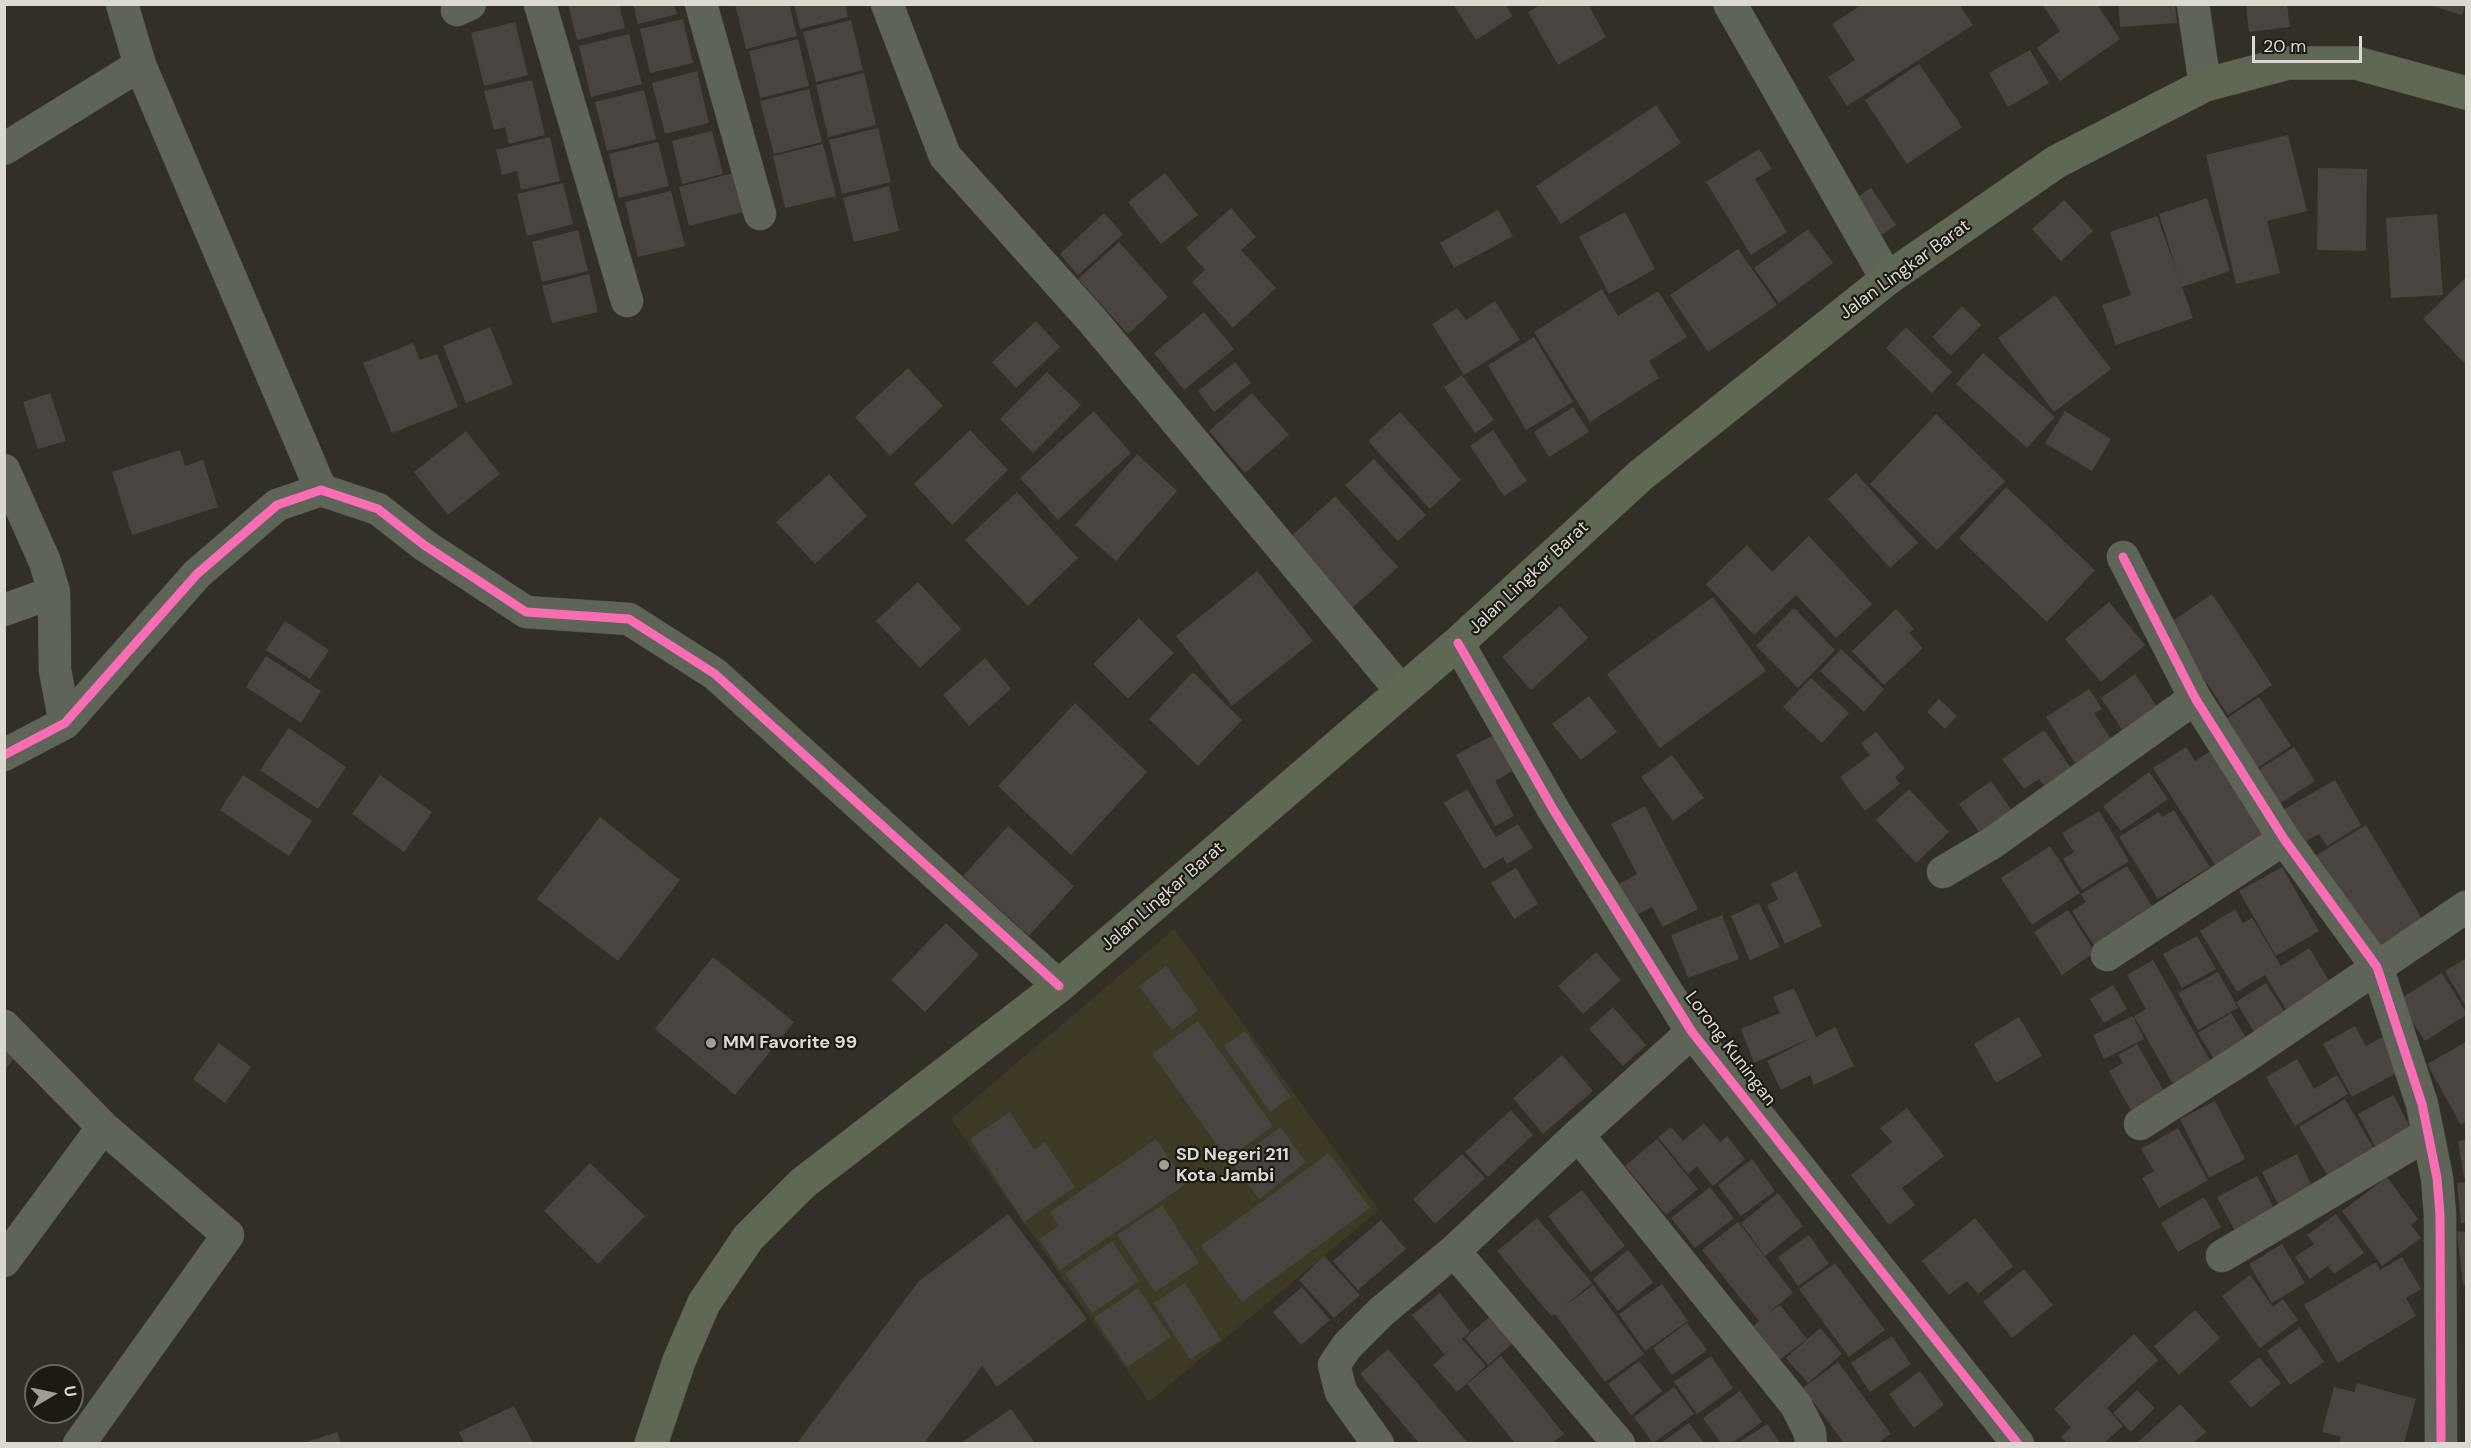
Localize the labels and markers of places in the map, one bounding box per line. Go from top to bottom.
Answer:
place label: MM Favorite 99 [723,1032,857,1054]
marker: MM Favorite 99 [704,1036,718,1050]
place label: SD Negeri 211 Kota Jambi [1176,1144,1289,1186]
marker: SD Negeri 211 Kota Jambi [1157,1158,1171,1172]

